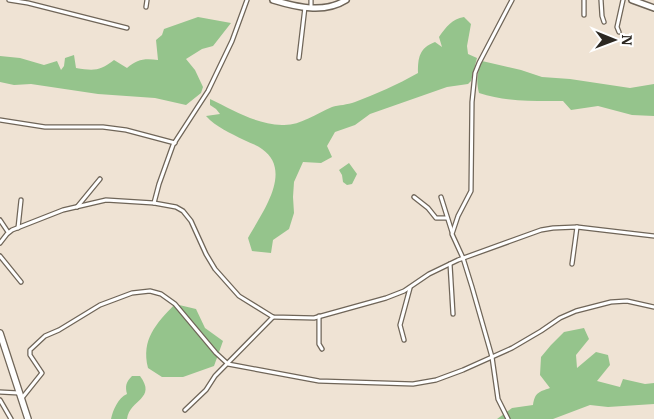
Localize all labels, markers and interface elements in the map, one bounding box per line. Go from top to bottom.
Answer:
north arrow [589,15,639,65]
text: N [618,35,636,46]

